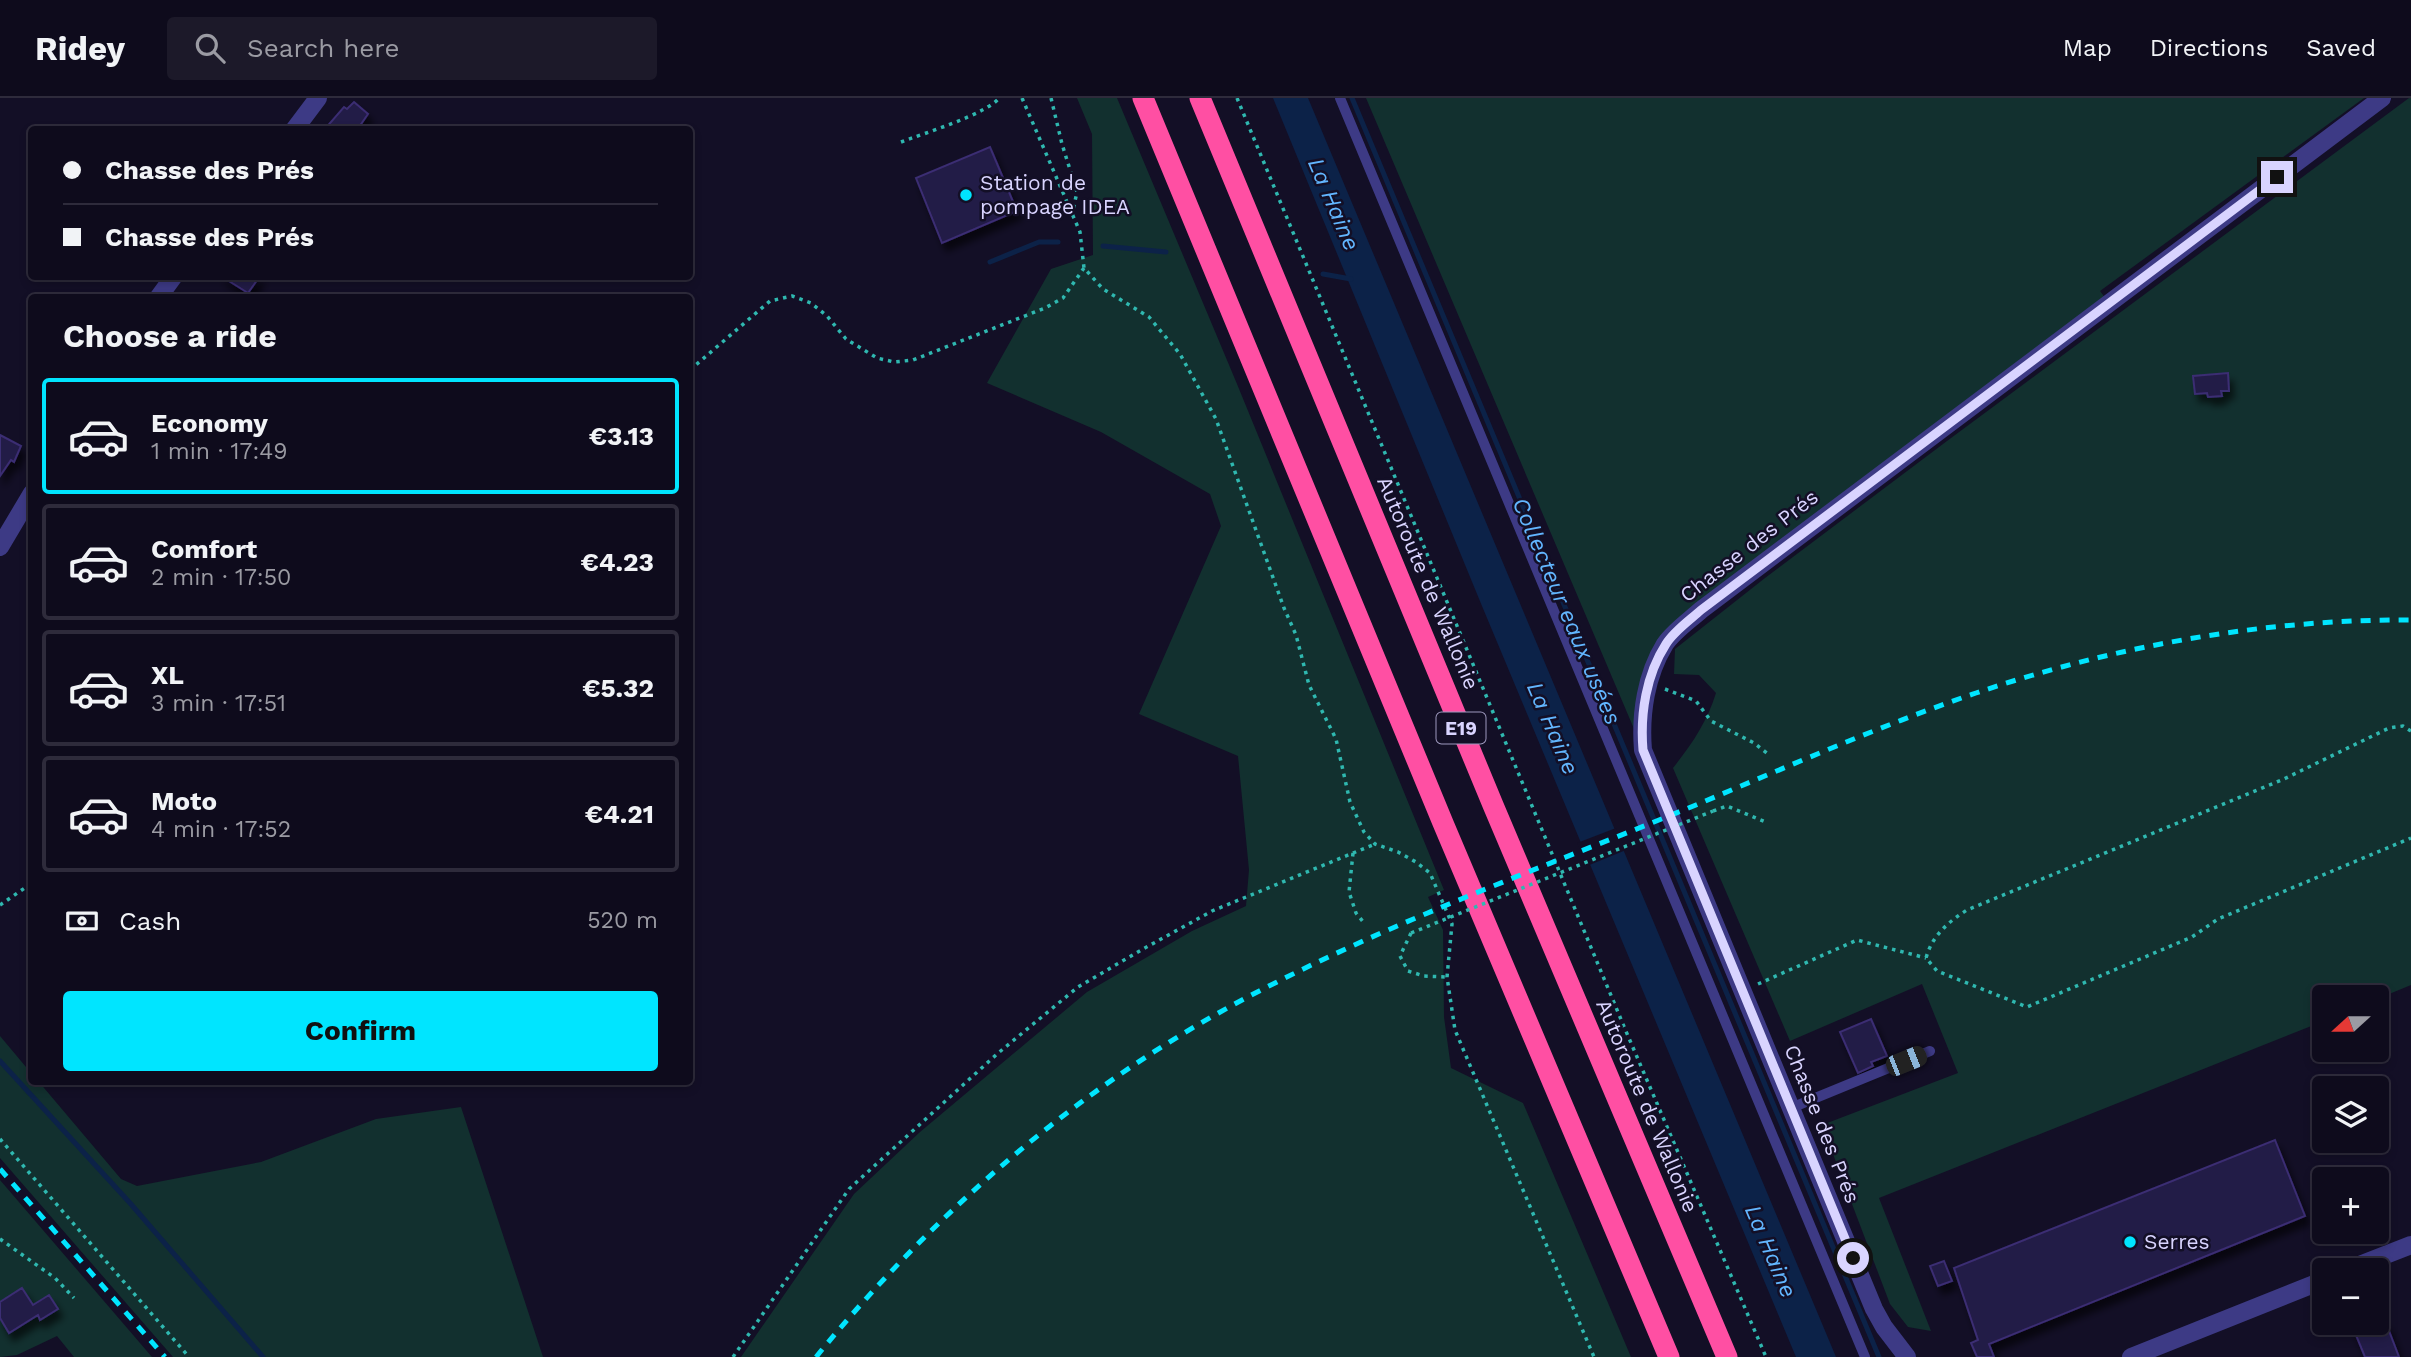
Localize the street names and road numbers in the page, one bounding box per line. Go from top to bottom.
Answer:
street label: Autoroute de Wallonie [1372,472,1485,693]
street label: Chasse des Prés [1675,484,1823,607]
road number: E19 [1436,712,1486,744]
street label: Autoroute de Wallonie [1591,995,1704,1216]
street label: Chasse des Prés [1779,1041,1866,1207]

